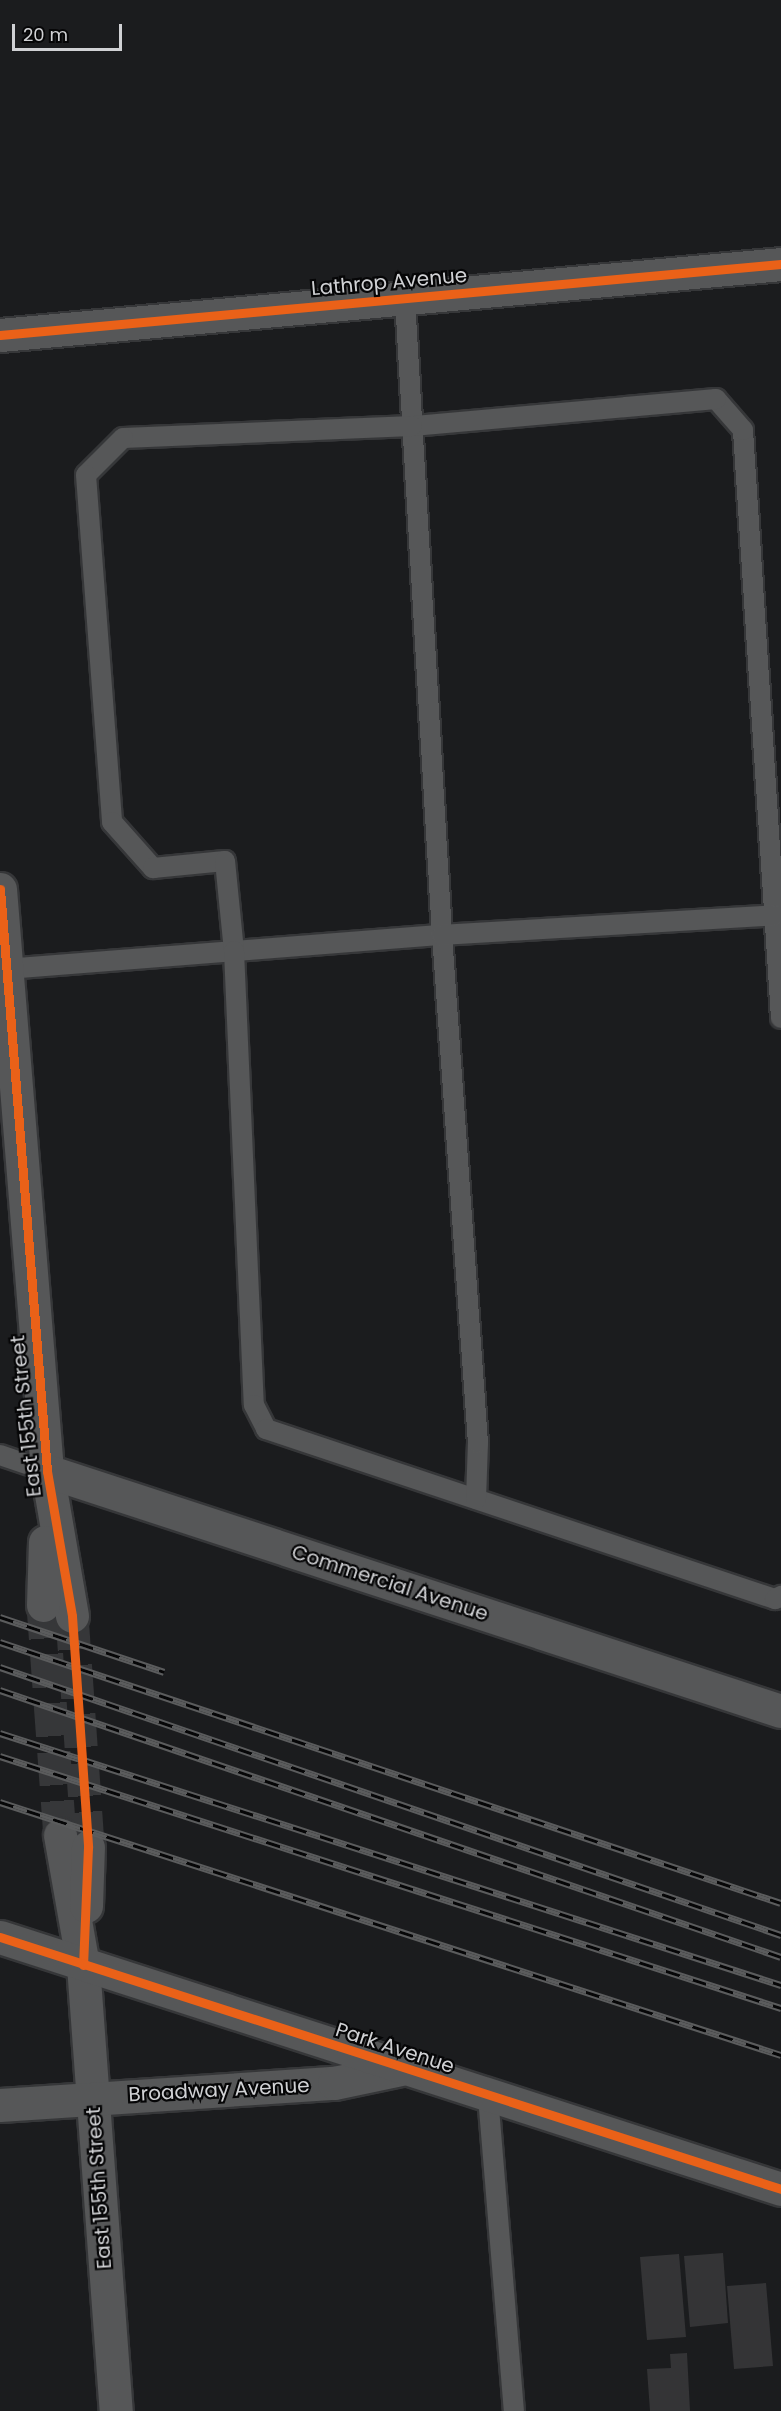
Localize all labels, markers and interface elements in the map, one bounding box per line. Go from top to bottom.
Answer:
scale bar [15,12,124,50]
text: 20 m [23,22,68,47]
street label: Lathrop Avenue [310,263,468,301]
street label: East 155th Street [6,1334,46,1498]
street label: Commercial Avenue [289,1540,491,1626]
street label: Park Avenue [333,2018,457,2078]
street label: Broadway Avenue [128,2073,310,2107]
street label: East 155th Street [81,2106,117,2270]

